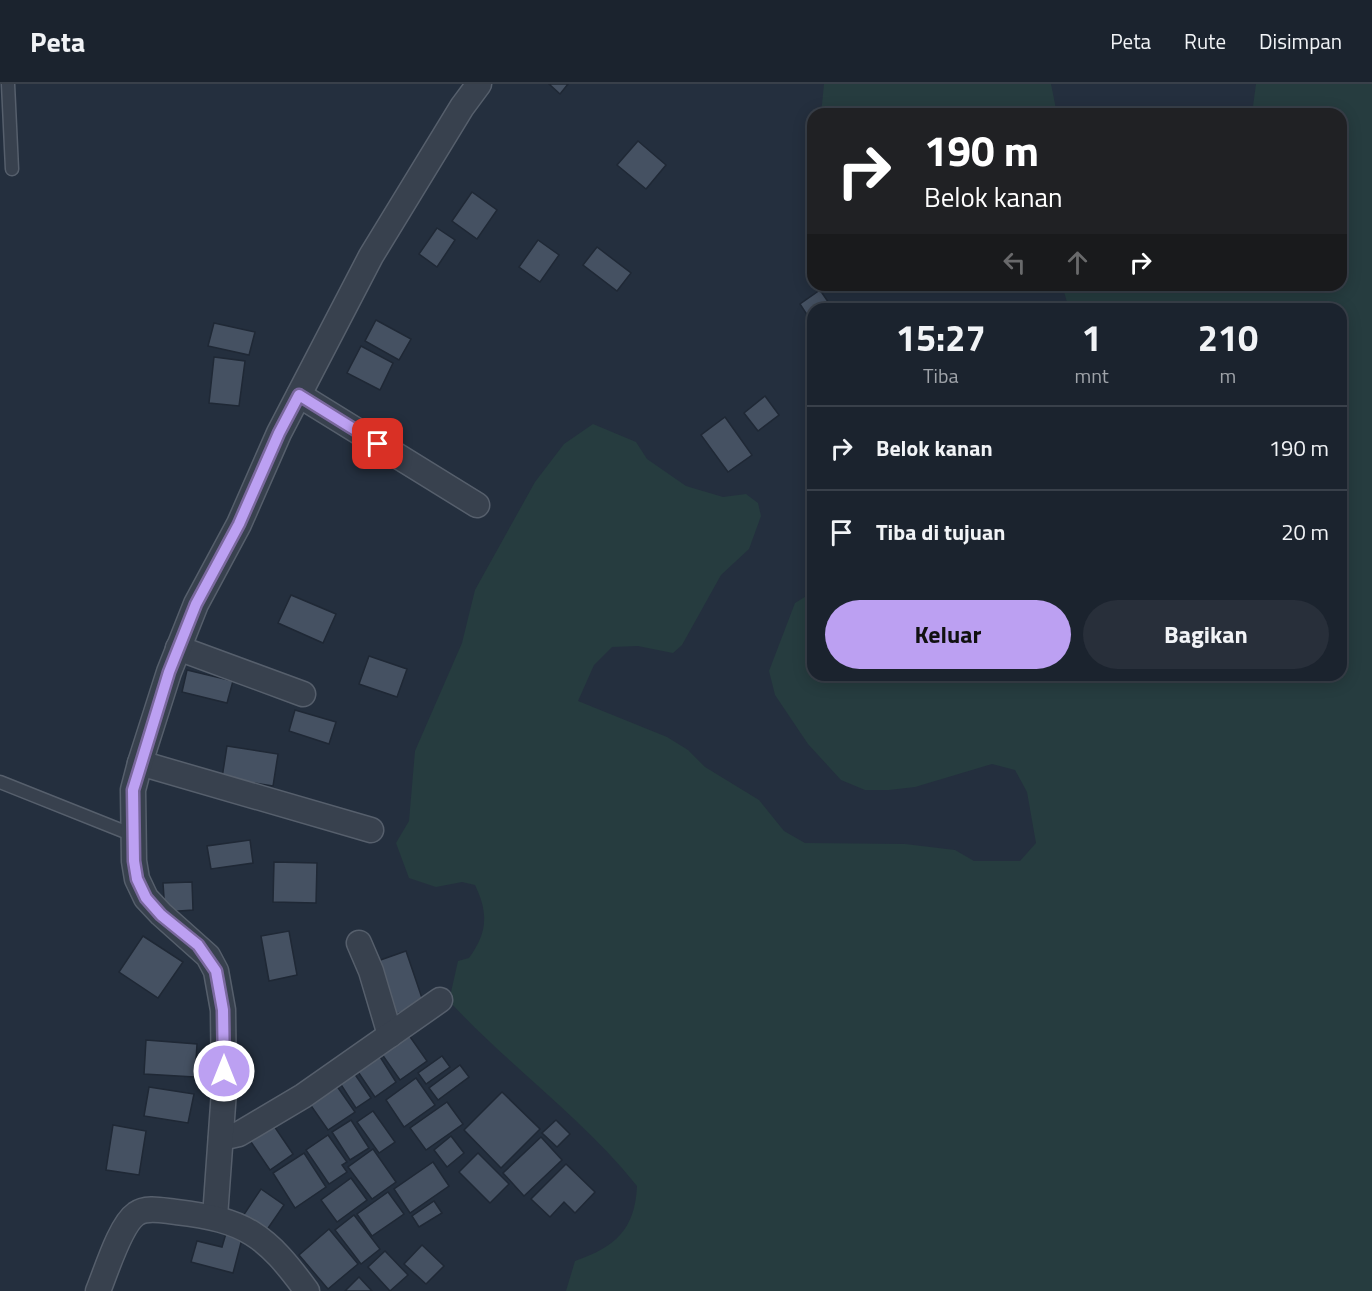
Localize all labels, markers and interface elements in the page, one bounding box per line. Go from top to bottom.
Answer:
text: Peta [30,20,85,63]
text: Peta [1110,25,1151,57]
text: Rute [1184,25,1226,57]
text: Disimpan [1259,25,1342,57]
text: 190 m [924,118,1039,182]
icon: right [825,132,903,210]
text: Belok kanan [924,176,1063,217]
icon: left [998,246,1031,279]
icon: ahead [1061,246,1094,279]
icon: right [1124,246,1157,279]
text: 15:27 [896,310,986,365]
text: 1 [1082,310,1102,365]
text: 210 [1198,310,1258,365]
text: Tiba [923,360,958,391]
text: mnt [1074,360,1109,391]
text: m [1220,360,1236,391]
pin [352,418,403,469]
icon: arrive [361,427,394,460]
text: Belok kanan [876,431,993,465]
text: 190 m [1269,431,1329,465]
icon: right [825,432,858,465]
text: Tiba di tujuan [876,515,1005,549]
text: 20 m [1281,515,1329,549]
icon: arrive [825,516,858,549]
button: Keluar [825,600,1071,669]
button: Bagikan [1083,600,1329,669]
position arrow [192,1039,256,1103]

